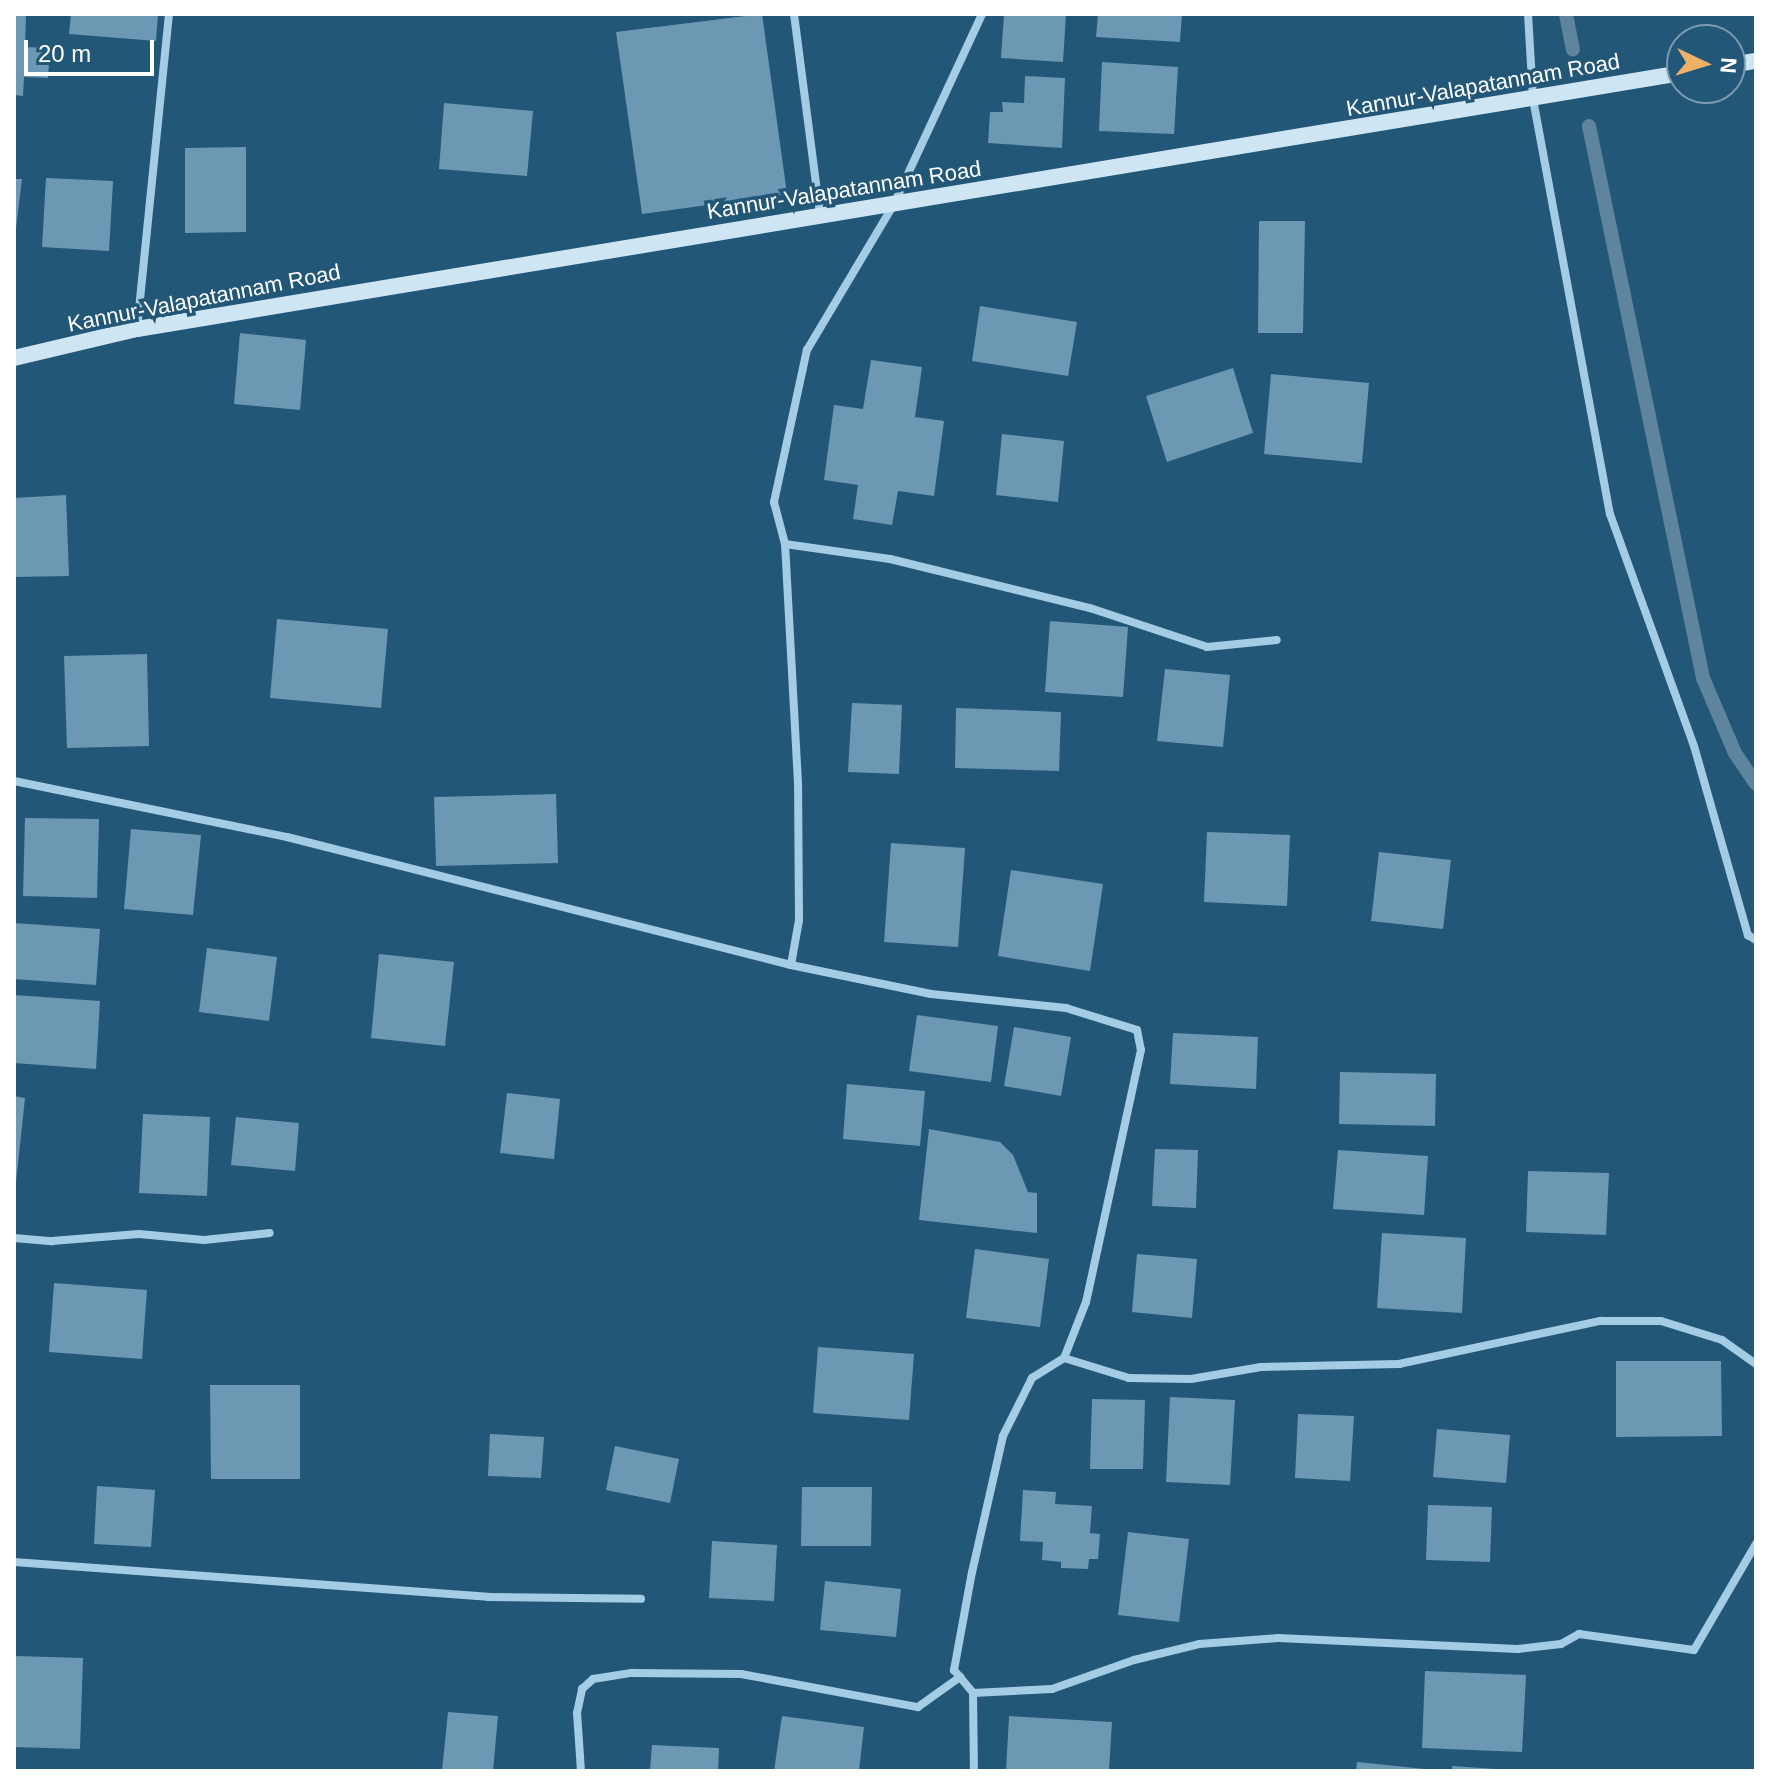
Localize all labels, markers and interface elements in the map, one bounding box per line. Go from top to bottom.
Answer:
scale bar [28,24,158,74]
north arrow [1666,24,1746,104]
text: 20 m [38,40,91,67]
street label: Kannur-Valapatannam Road [1344,48,1622,122]
text: N [1715,57,1741,74]
street label: Kannur-Valapatannam Road [705,155,983,225]
street label: Kannur-Valapatannam Road [65,259,343,337]

